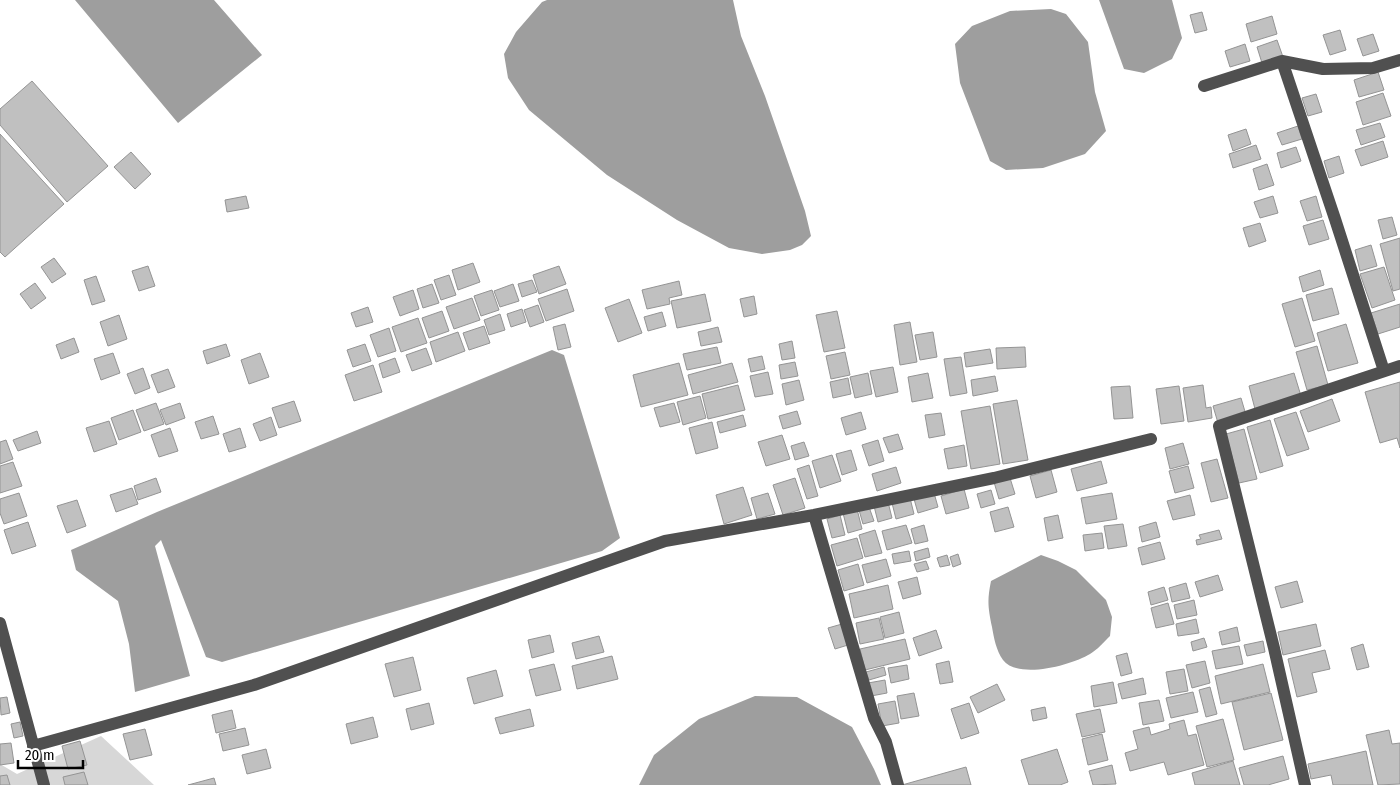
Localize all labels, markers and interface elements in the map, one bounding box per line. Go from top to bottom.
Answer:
scale bar [18,738,82,770]
text: 20 m [25,746,55,764]

